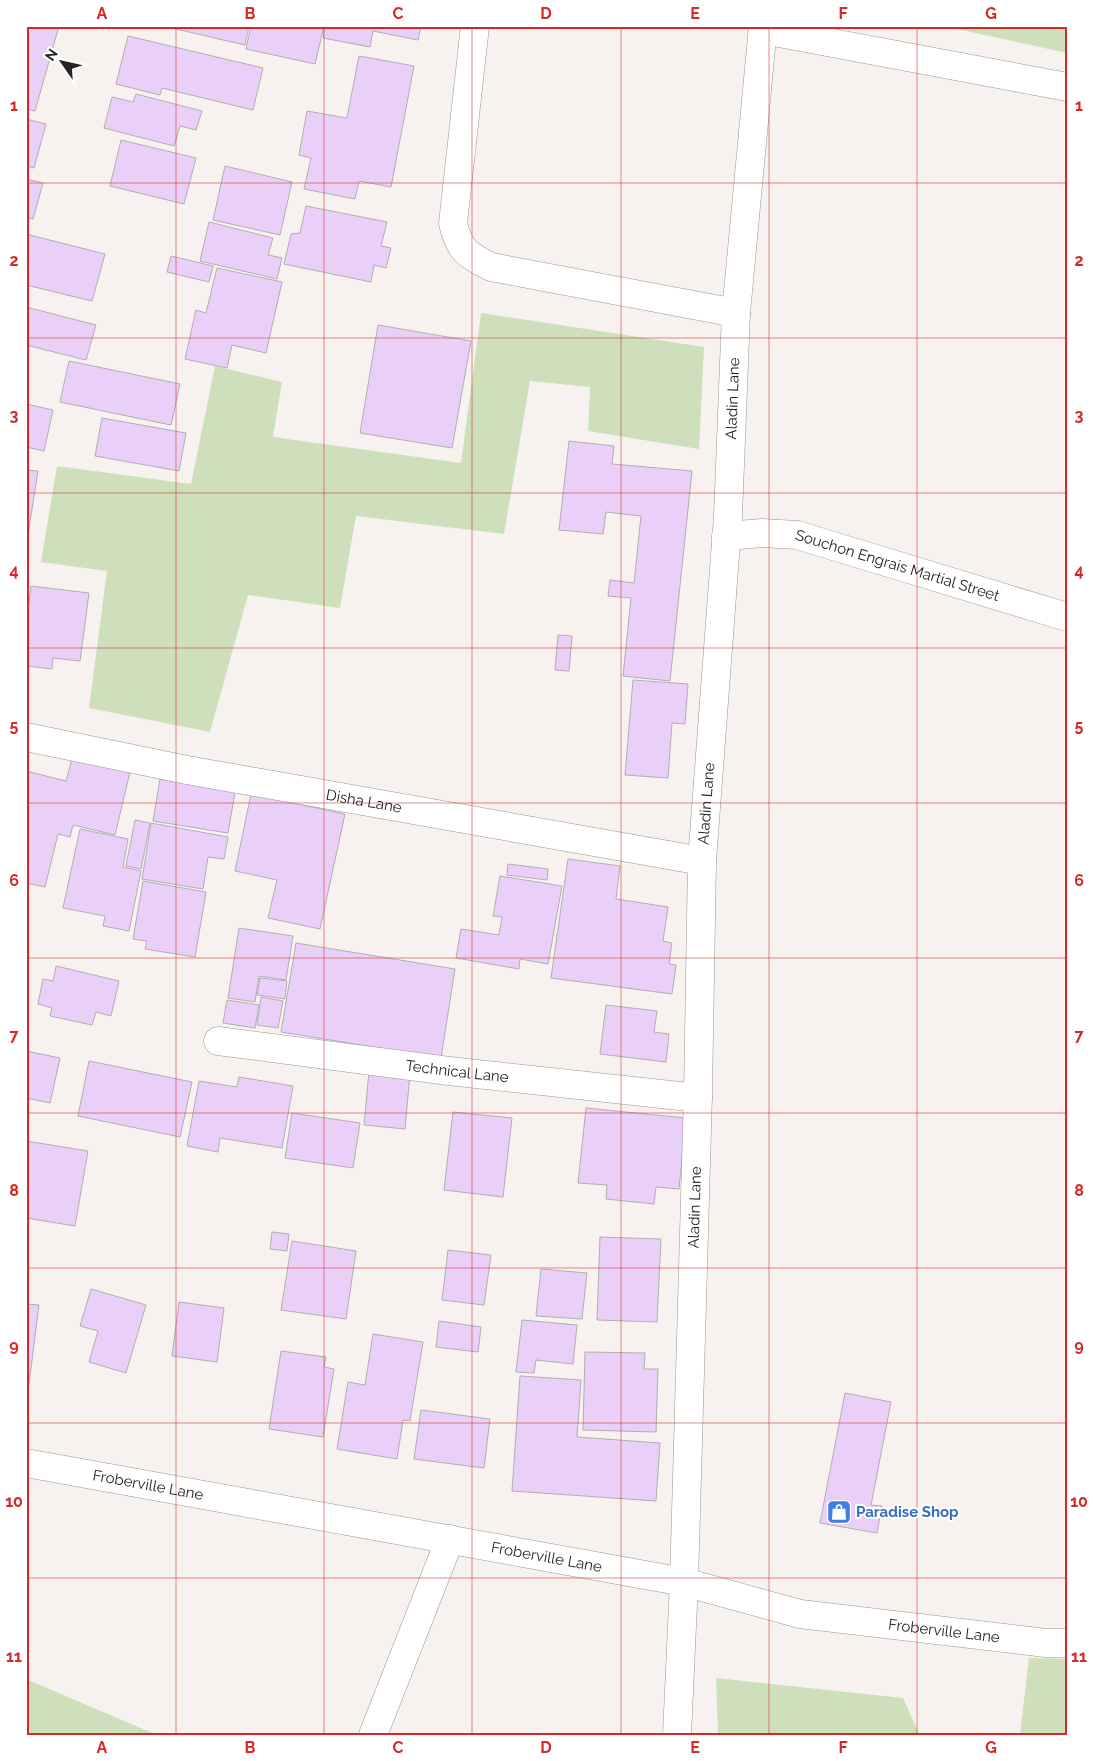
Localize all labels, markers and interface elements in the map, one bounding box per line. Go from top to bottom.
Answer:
text: A [97,4,108,23]
text: B [245,4,256,23]
text: C [393,4,404,23]
text: D [540,4,552,23]
text: E [690,4,700,23]
text: F [838,4,848,23]
text: G [985,4,997,23]
north arrow [38,38,88,88]
text: N [42,46,61,64]
text: 1 [10,96,18,115]
text: 1 [1075,96,1083,115]
text: 2 [9,251,19,270]
text: 2 [1074,251,1084,270]
street label: Aladin Lane [722,357,743,440]
text: 3 [10,406,19,425]
text: 3 [1075,406,1084,425]
street label: Souchon Engrais Martial Street [793,526,1002,605]
text: 4 [9,561,19,580]
text: 4 [1074,561,1084,580]
text: 5 [10,716,19,735]
text: 5 [1075,716,1084,735]
street label: Aladin Lane [694,762,718,845]
street label: Disha Lane [325,786,403,817]
text: 6 [9,871,19,890]
text: 6 [1074,871,1084,890]
text: 7 [10,1026,19,1045]
text: 7 [1075,1026,1084,1045]
street label: Technical Lane [404,1056,510,1086]
street label: Aladin Lane [685,1166,705,1249]
text: 8 [9,1181,19,1200]
text: 8 [1074,1181,1084,1200]
text: 9 [9,1336,19,1355]
text: 9 [1074,1336,1084,1355]
street label: Froberville Lane [91,1466,205,1504]
text: 10 [5,1492,23,1511]
text: 10 [1070,1492,1088,1511]
shop icon: Paradise Shop [826,1499,852,1525]
place label: Paradise Shop [856,1503,959,1521]
street label: Froberville Lane [490,1538,604,1576]
street label: Froberville Lane [887,1615,1001,1647]
text: 11 [6,1647,22,1666]
text: 11 [1071,1647,1087,1666]
text: A [97,1738,108,1757]
text: B [245,1738,256,1757]
text: C [393,1738,404,1757]
text: D [540,1738,552,1757]
text: E [690,1738,700,1757]
text: F [838,1738,848,1757]
text: G [985,1738,997,1757]

